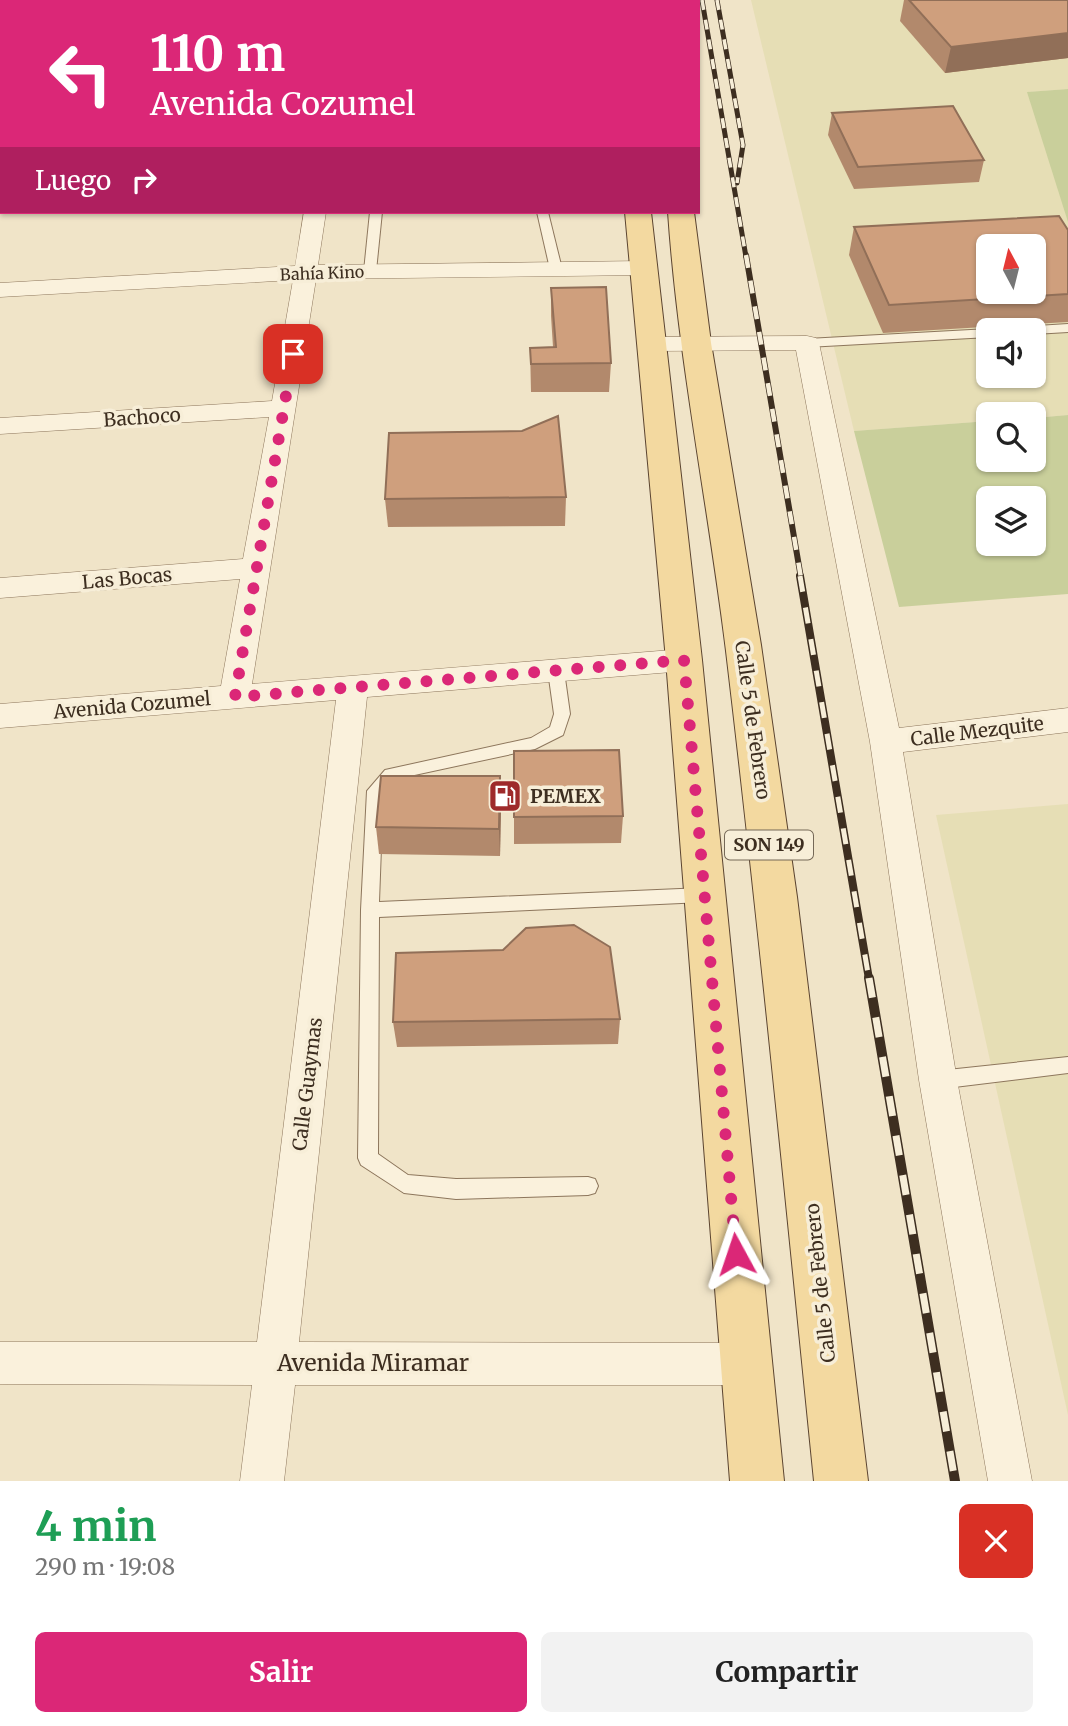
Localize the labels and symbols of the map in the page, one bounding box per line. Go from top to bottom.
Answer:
north arrow [976,234,1046,304]
street label: Bahía Kino [279,262,365,284]
pin [263,324,323,384]
street label: Bachoco [103,402,181,432]
street label: Las Bocas [81,562,173,594]
street label: Calle 5 de Febrero [730,639,776,801]
street label: Avenida Cozumel [51,686,212,724]
street label: Calle Mezquite [909,711,1045,751]
fuel station icon: PEMEX [486,777,524,815]
place label: PEMEX [530,784,601,808]
road number: SON 149 [725,830,813,860]
street label: Calle Guaymas [287,1016,327,1152]
street label: Calle 5 de Febrero [800,1202,840,1364]
position arrow [699,1217,773,1291]
street label: Avenida Miramar [276,1348,469,1377]

